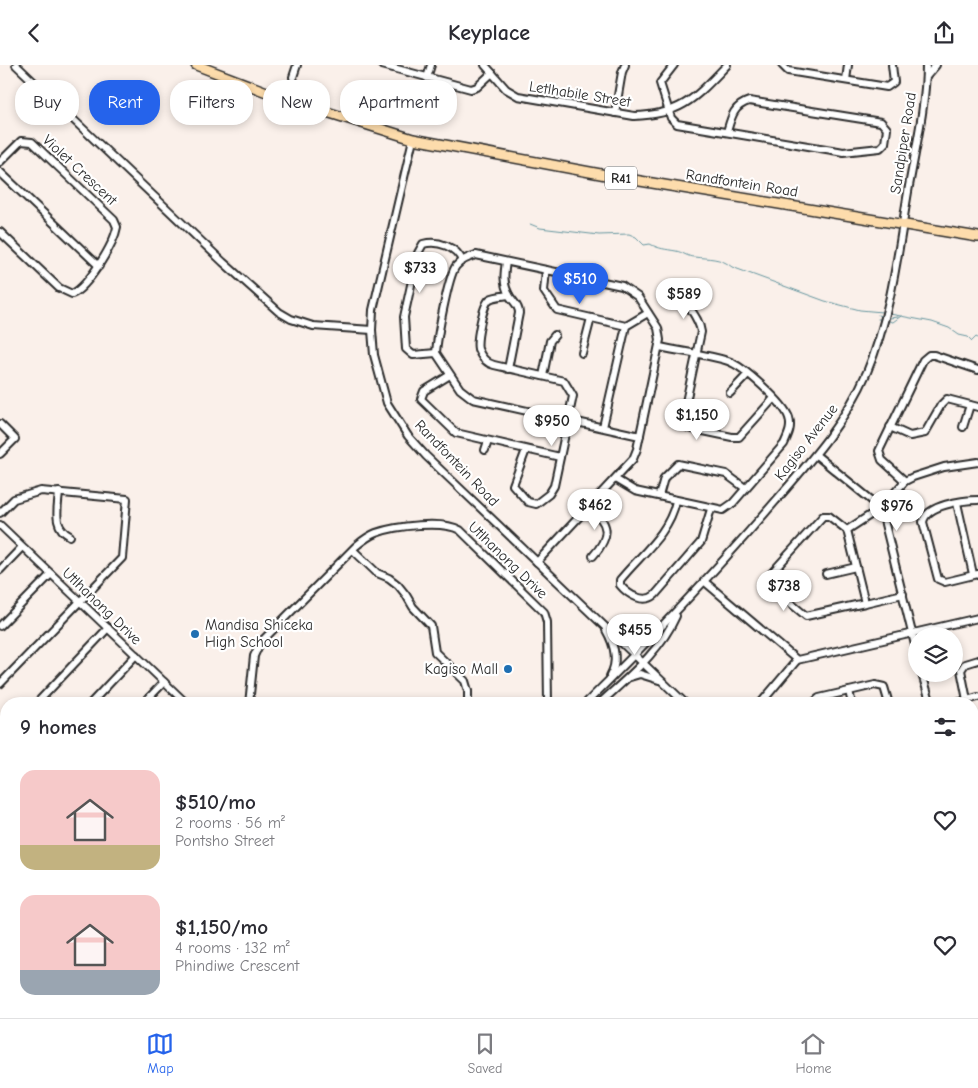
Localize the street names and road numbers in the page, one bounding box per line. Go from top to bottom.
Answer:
street label: Letlhabile Street [528,77,633,111]
street label: Sandpiper Road [886,91,920,195]
street label: Violet Crescent [39,131,122,210]
street label: Randfontein Road [685,165,799,201]
road number: R41 [605,167,637,190]
street label: Kagiso Avenue [770,400,842,484]
street label: Randfontein Road [411,416,503,510]
street label: Utlhanong Drive [465,518,552,603]
street label: Utlhanong Drive [59,564,146,649]

